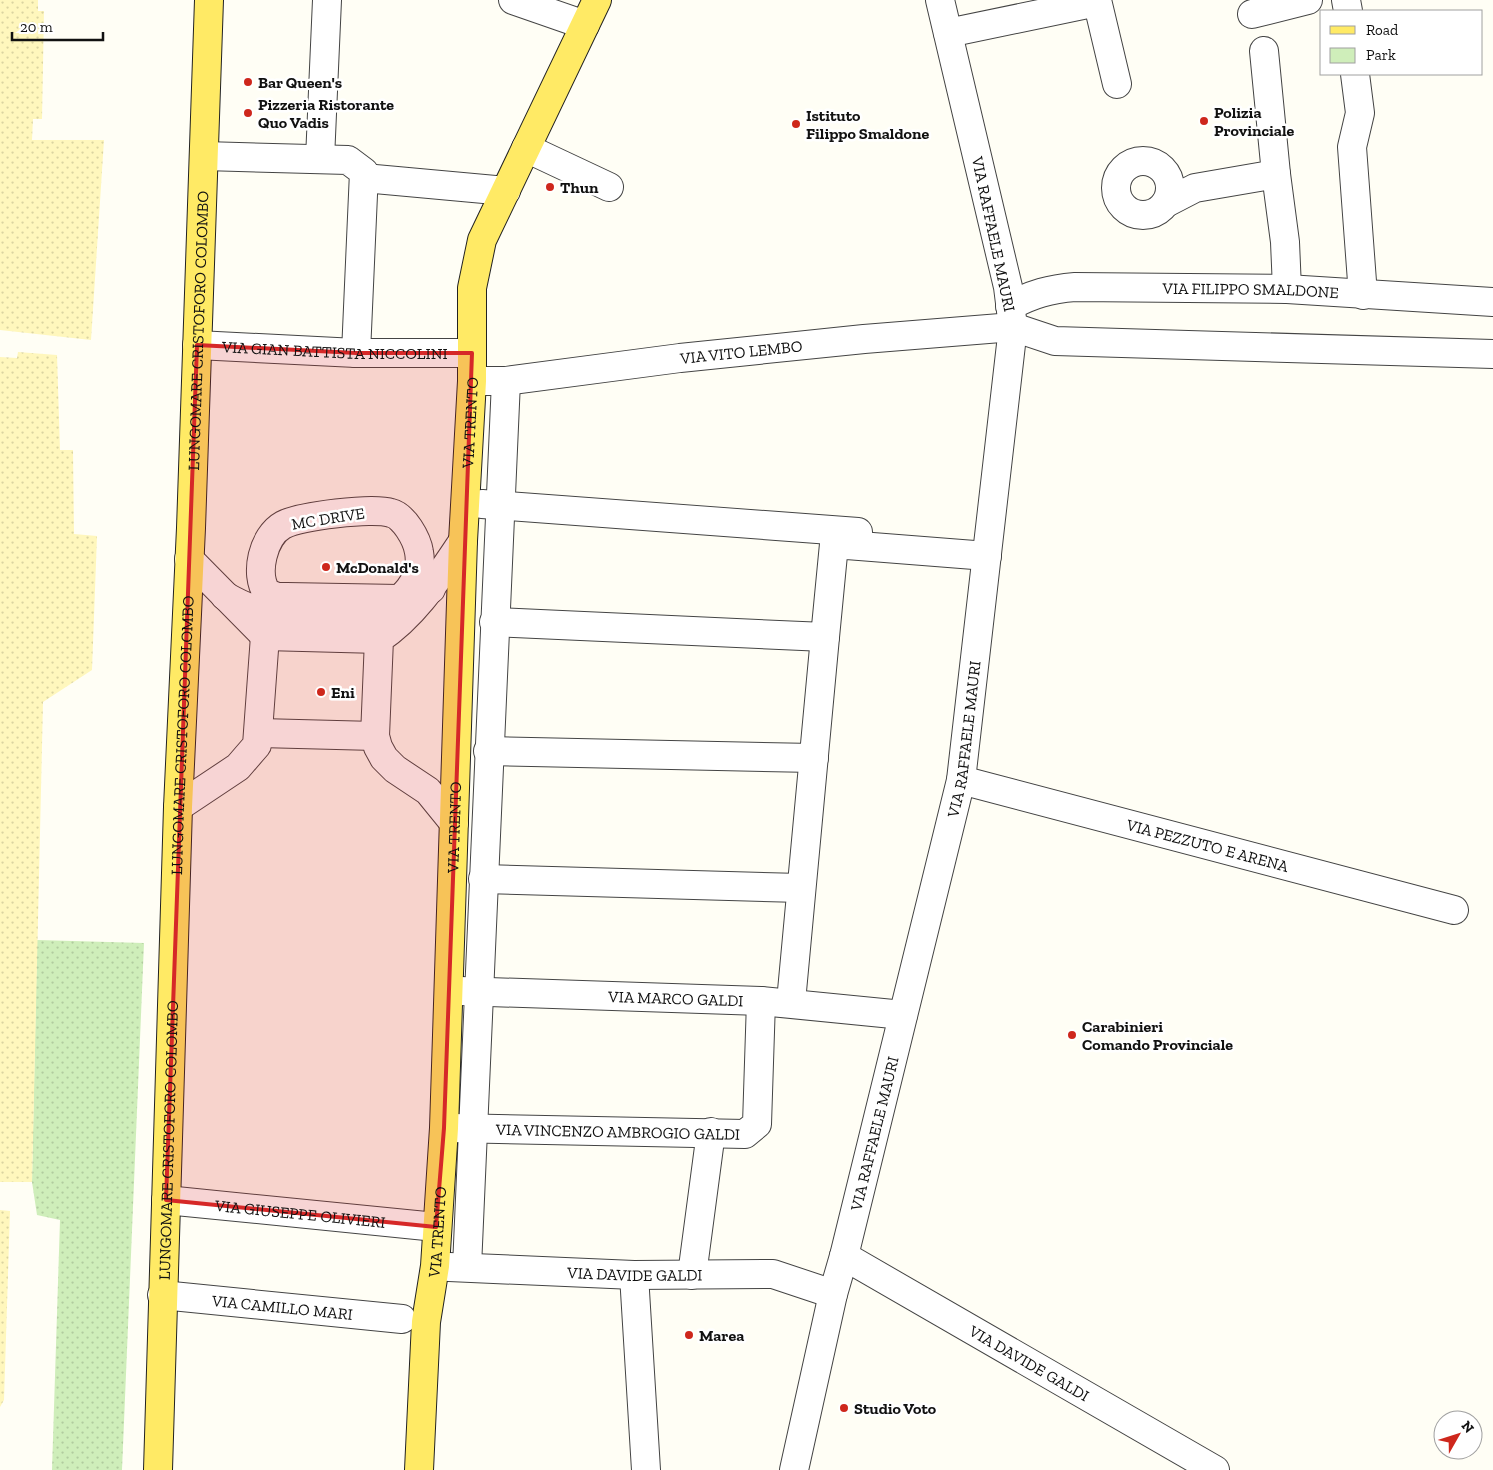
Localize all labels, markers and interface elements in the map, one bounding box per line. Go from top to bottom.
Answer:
scale bar [12,10,104,42]
legend [1320,10,1483,75]
text: 20 m [20,18,53,36]
text: Road [1366,21,1399,39]
text: Park [1366,46,1396,64]
place label: Bar Queen's [258,73,342,92]
marker: Bar Queen's [242,76,254,88]
place label: Pizzeria Ristorante Quo Vadis [258,95,394,132]
place label: Polizia Provinciale [1214,103,1294,140]
place label: Istituto Filippo Smaldone [806,106,929,143]
marker: Pizzeria Ristorante Quo Vadis [242,107,254,119]
marker: Polizia Provinciale [1198,115,1210,127]
marker: Istituto Filippo Smaldone [790,118,802,130]
street label: VIA RAFFAELE MAURI [968,154,1019,313]
place label: Thun [560,178,599,197]
marker: Thun [544,181,556,193]
street label: LUNGOMARE CRISTOFORO COLOMBO [184,190,212,471]
street label: VIA FILIPPO SMALDONE [1161,279,1339,302]
street label: VIA VITO LEMBO [678,336,804,368]
street label: VIA GIAN BATTISTA NICCOLINI [221,337,448,363]
street label: VIA TRENTO [458,376,482,470]
street label: MC DRIVE [290,503,366,534]
place label: McDonald's [336,558,419,577]
marker: McDonald's [320,561,332,573]
street label: LUNGOMARE CRISTOFORO COLOMBO [167,595,198,875]
street label: VIA RAFFAELE MAURI [943,660,985,820]
place label: Eni [331,683,355,702]
marker: Eni [315,686,327,698]
street label: VIA TRENTO [443,781,465,874]
street label: VIA PEZZUTO E ARENA [1123,815,1291,876]
street label: VIA MARCO GALDI [607,987,744,1010]
street label: LUNGOMARE CRISTOFORO COLOMBO [155,1000,182,1280]
place label: Carabinieri Comando Provinciale [1082,1017,1233,1054]
marker: Carabinieri Comando Provinciale [1066,1029,1078,1041]
street label: VIA RAFFAELE MAURI [846,1054,903,1214]
street label: VIA VINCENZO AMBROGIO GALDI [495,1120,740,1144]
street label: VIA TRENTO [424,1185,450,1280]
street label: VIA GIUSEPPE OLIVIERI [213,1196,386,1232]
street label: VIA DAVIDE GALDI [566,1263,702,1285]
street label: VIA CAMILLO MARI [210,1291,354,1324]
street label: VIA DAVIDE GALDI [965,1321,1092,1405]
place label: Marea [699,1326,744,1345]
marker: Marea [683,1329,695,1341]
place label: Studio Voto [854,1399,937,1418]
marker: Studio Voto [838,1402,850,1414]
north arrow [1433,1410,1483,1460]
text: N [1458,1418,1478,1437]

